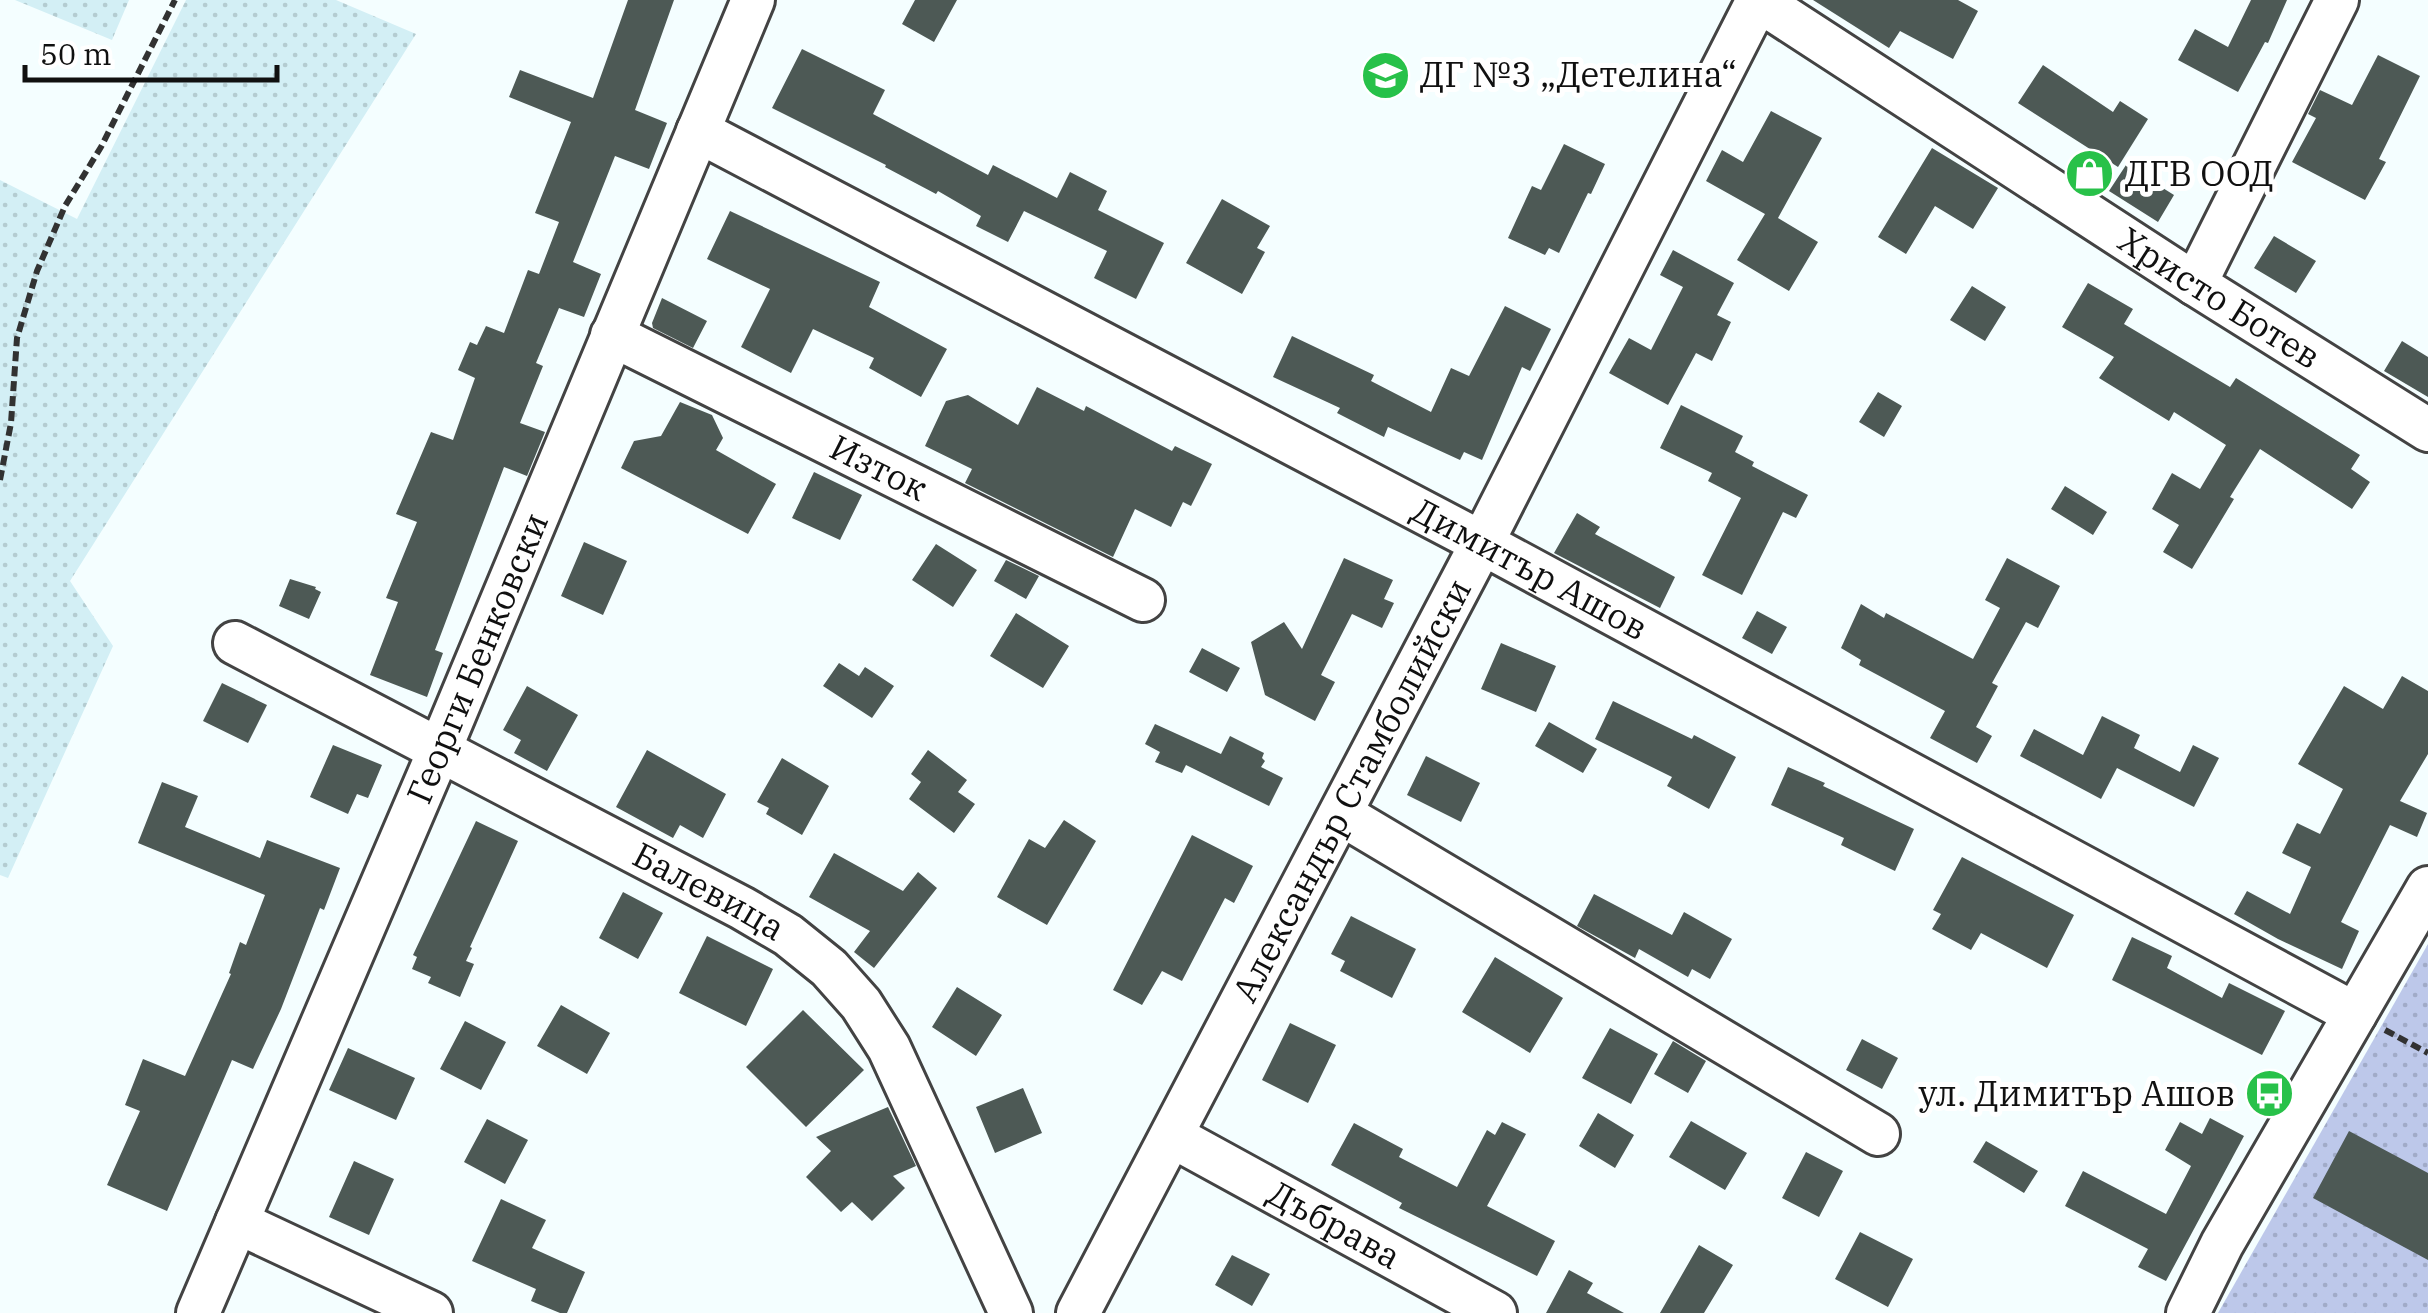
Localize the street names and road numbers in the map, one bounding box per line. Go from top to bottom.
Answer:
street label: Христо Ботев [2110,216,2329,379]
street label: Изток [823,423,936,511]
street label: Димитър Ашов [1404,486,1656,650]
street label: Георги Бенковски [395,506,558,810]
street label: Александър Стамболийски [1221,570,1481,1010]
street label: Балевица [625,831,794,950]
street label: Дъбрава [1260,1169,1409,1279]

